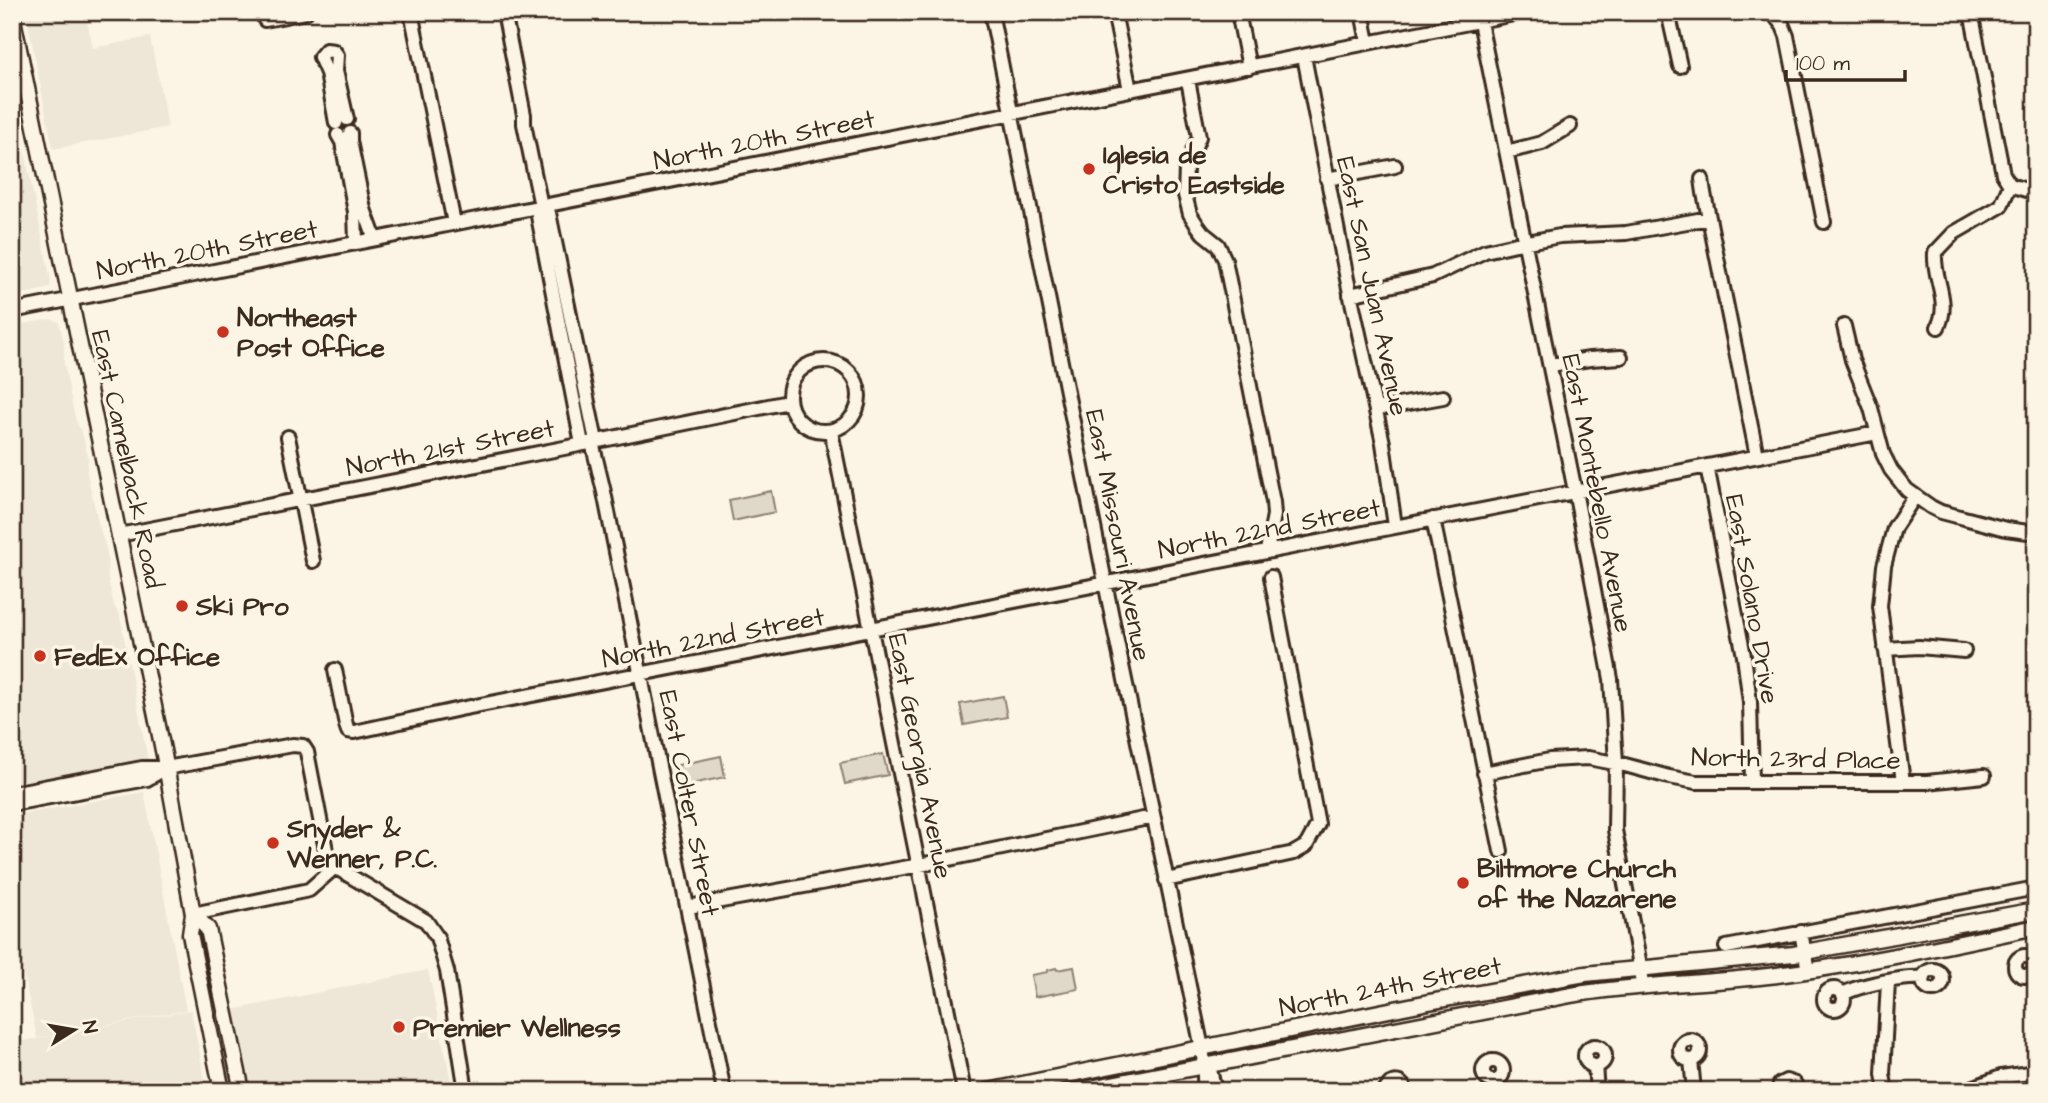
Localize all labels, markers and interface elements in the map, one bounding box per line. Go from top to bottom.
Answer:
scale bar [1786,38,1904,82]
text: 100 m [1796,49,1851,78]
street label: North 20th Street [651,101,878,179]
place label: Iglesia de Cristo Eastside [1103,137,1285,203]
street label: East San Juan Avenue [1327,153,1417,419]
marker: Iglesia de Cristo Eastside [1081,161,1097,177]
street label: North 20th Street [94,211,321,289]
place label: Northeast Post Office [237,300,385,366]
marker: Northeast Post Office [215,324,231,340]
street label: East Camelback Road [82,327,172,592]
street label: East Montebello Avenue [1552,351,1642,635]
street label: East Missouri Avenue [1076,407,1160,664]
street label: North 21st Street [343,410,558,486]
street label: North 22nd Street [1155,490,1384,568]
street label: East Solano Drive [1716,492,1788,707]
place label: Ski Pro [195,589,289,625]
marker: Ski Pro [174,598,190,614]
street label: North 22nd Street [599,599,828,677]
street label: East Georgia Avenue [877,630,961,882]
place label: FedEx Office [54,639,220,675]
marker: FedEx Office [32,648,48,664]
street label: East Colter Street [649,687,729,920]
street label: North 23rd Place [1691,739,1901,779]
place label: Snyder & Wenner, P.C. [286,811,438,877]
marker: Snyder & Wenner, P.C. [265,835,281,851]
place label: Biltmore Church of the Nazarene [1477,851,1677,917]
marker: Biltmore Church of the Nazarene [1455,875,1471,891]
street label: North 24th Street [1276,948,1505,1026]
north arrow [38,995,108,1064]
place label: Premier Wellness [413,1010,621,1046]
text: N [75,1019,104,1036]
marker: Premier Wellness [391,1019,407,1035]

